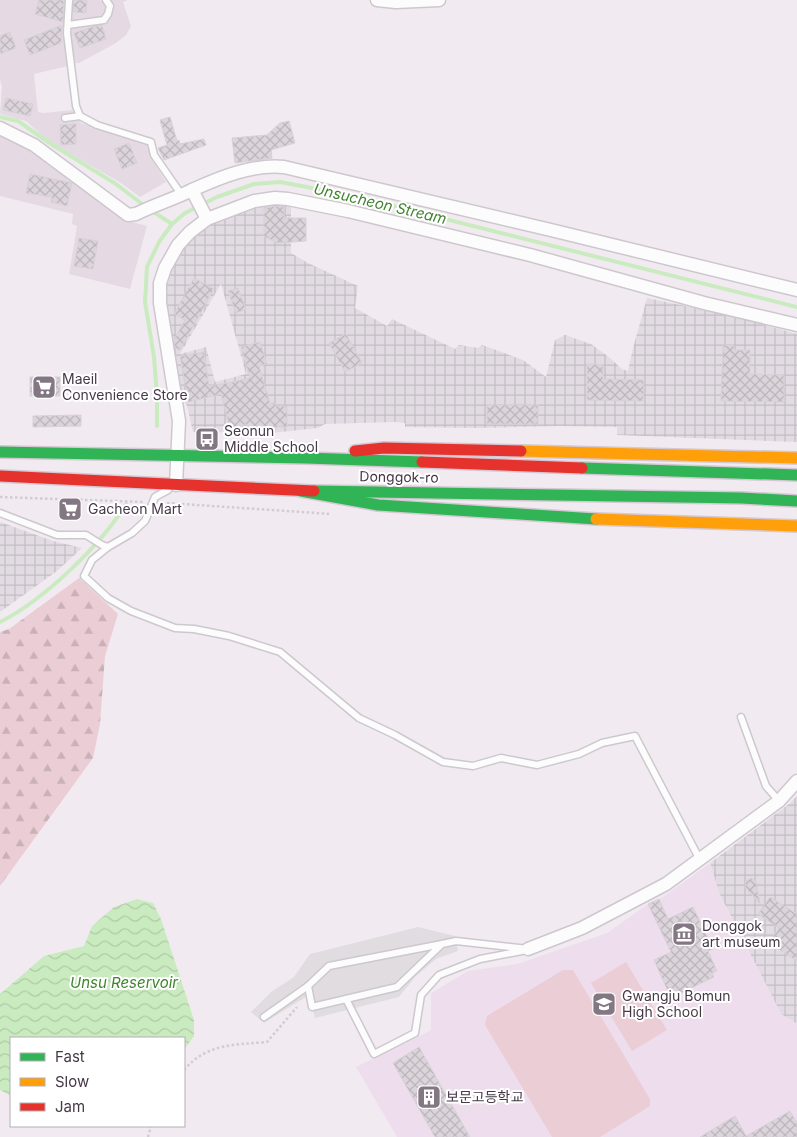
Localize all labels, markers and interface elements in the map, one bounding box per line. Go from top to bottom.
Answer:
water label: Unsucheon Stream [312,179,448,228]
place label: Maeil Convenience Store [62,370,188,403]
supermarket icon: Maeil Convenience Store [31,374,57,400]
place label: Seonun Middle School [224,422,318,455]
bus stop icon: Seonun Middle School [194,426,220,452]
street label: Donggok-ro [359,467,439,486]
supermarket icon: Gacheon Mart [57,496,83,522]
place label: Gacheon Mart [88,500,182,517]
place label: Donggok art museum [702,917,781,950]
museum icon: Donggok art museum [671,921,697,947]
water label: Unsu Reservoir [70,973,178,992]
place label: Gwangju Bomun High School [622,987,731,1020]
school or university icon: Gwangju Bomun High School [591,991,617,1017]
legend [10,1037,185,1127]
text: Fast [55,1047,85,1066]
text: Slow [55,1072,89,1091]
building icon: 보문고등학교 [416,1084,442,1110]
place label: 보문고등학교 [446,1088,523,1105]
text: Jam [55,1097,85,1116]

